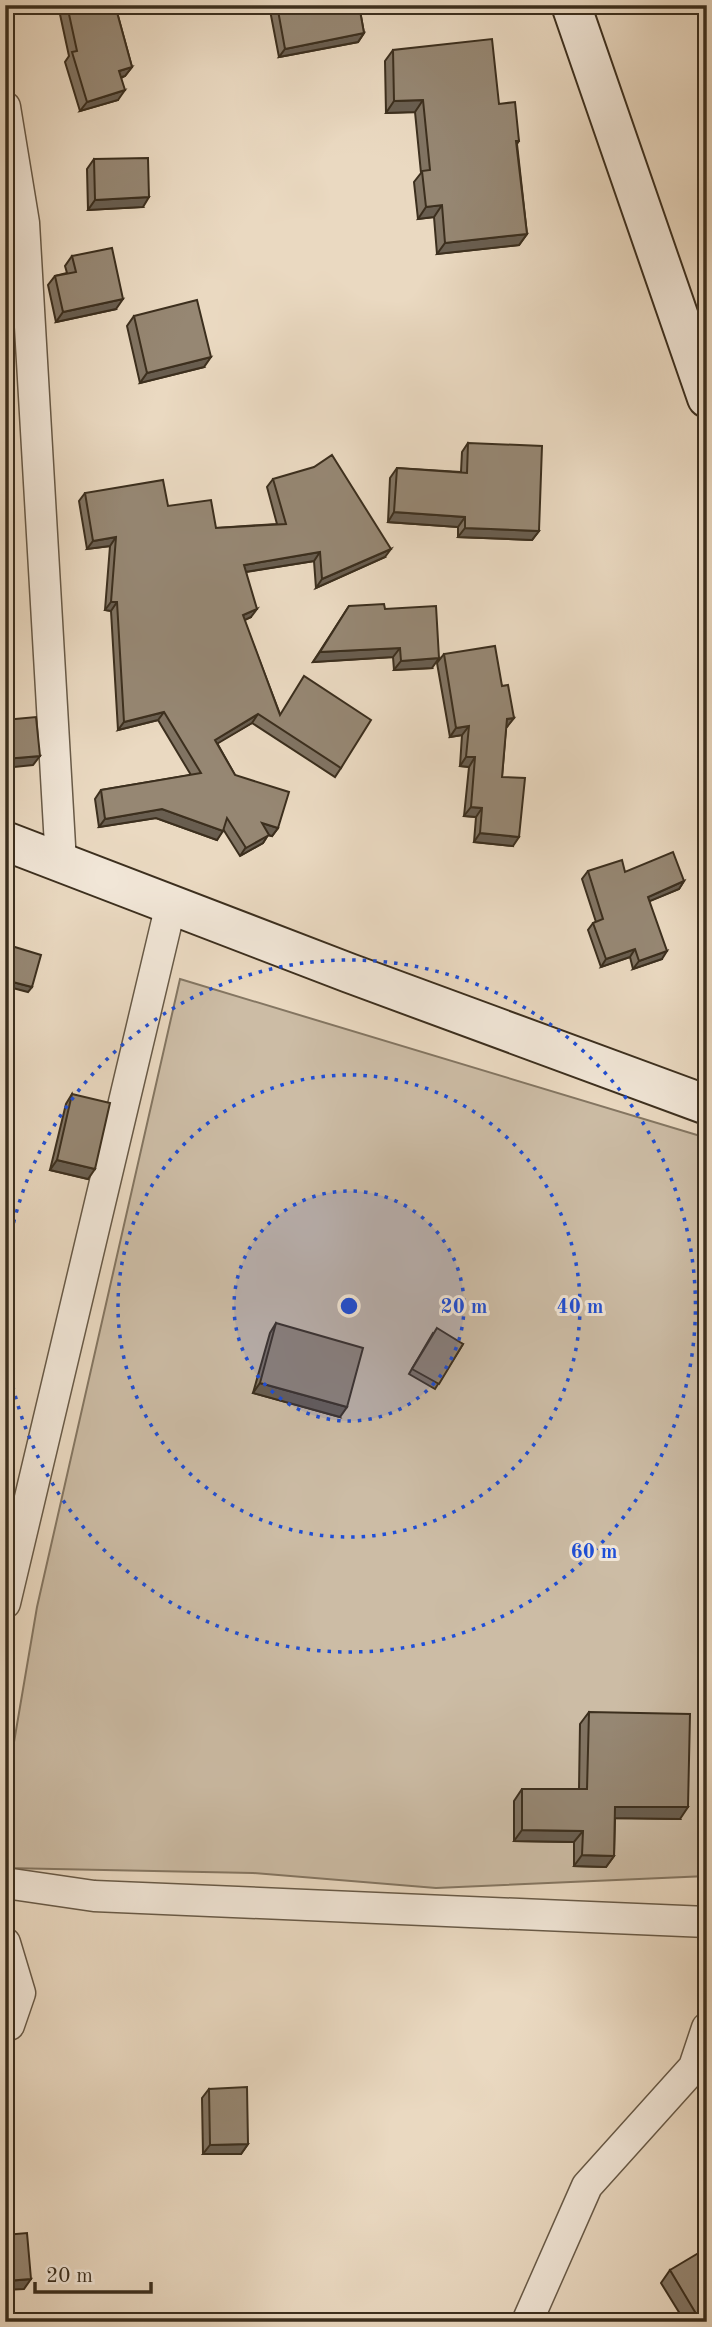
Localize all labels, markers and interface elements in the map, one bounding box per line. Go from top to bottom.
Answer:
centre of rings [337,1294,361,1318]
text: 20 m [440,1297,488,1318]
text: 40 m [556,1297,604,1318]
text: 60 m [570,1542,618,1563]
scale bar [35,2250,150,2294]
text: 20 m [46,2266,93,2287]

